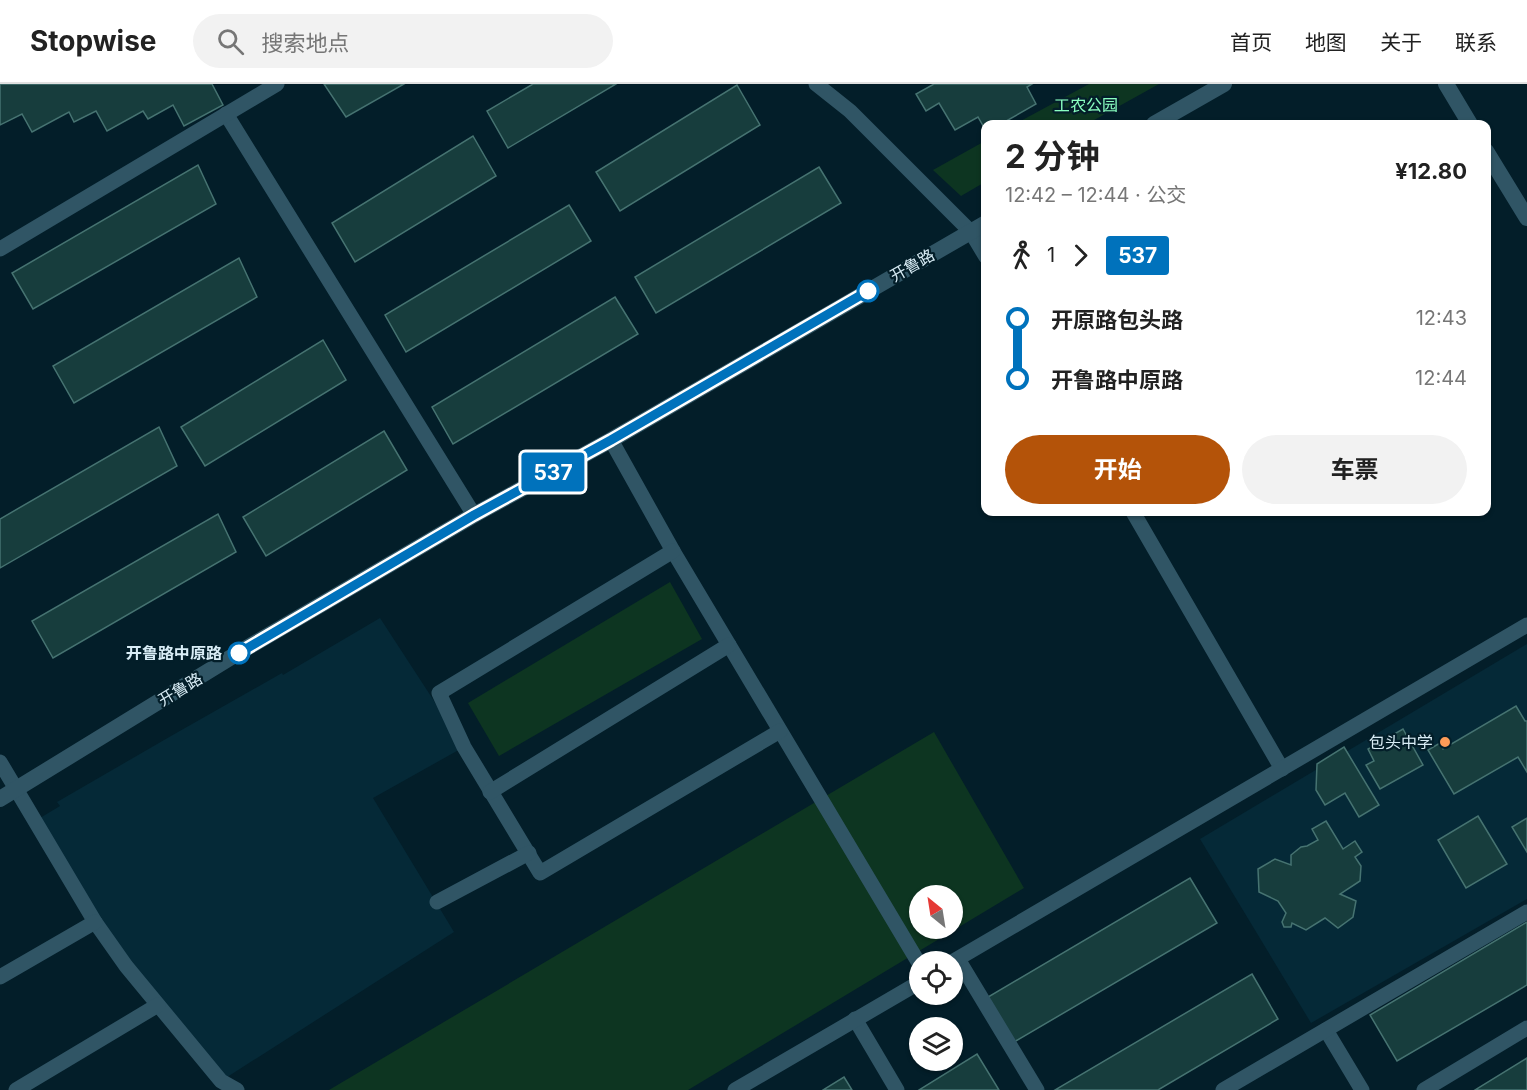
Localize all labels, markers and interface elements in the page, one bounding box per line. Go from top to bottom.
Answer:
search box [193,14,613,68]
text: Stopwise [30,24,157,58]
icon: search [214,25,247,58]
text: 搜索地点 [262,30,350,56]
text: 首页 [1230,30,1272,55]
text: 地图 [1305,30,1347,55]
text: 关于 [1380,30,1422,55]
text: 联系 [1455,30,1497,55]
park label: 工农公园 [1054,95,1118,115]
text: 2 分钟 [1005,136,1100,176]
text: ¥12.80 [1395,158,1467,184]
text: 12:42 – 12:44 · 公交 [1005,183,1186,207]
icon: walk [1005,239,1038,272]
icon: forward [1064,239,1097,272]
text: 1 [1047,243,1055,267]
text: 537 [1118,243,1157,268]
street label: 开鲁路 [886,244,938,286]
unlabelled marker [857,280,879,302]
text: 12:43 [1416,306,1467,330]
text: 开原路包头路 [1051,307,1183,333]
text: 12:44 [1415,366,1467,390]
text: 开鲁路中原路 [1051,367,1183,393]
button: 开始 [1005,435,1230,504]
button: 车票 [1242,435,1467,504]
line badge: 537 [518,452,588,492]
text: 537 [533,460,573,485]
marker: 开鲁路中原路 [228,642,250,664]
place label: 开鲁路中原路 [126,643,222,663]
street label: 开鲁路 [154,668,206,710]
place label: 包头中学 [1369,732,1433,752]
marker: 包头中学 [1438,735,1452,749]
north arrow [909,885,963,939]
map controls [909,885,963,1071]
button: locate [909,951,963,1005]
button: layers [909,1017,963,1071]

